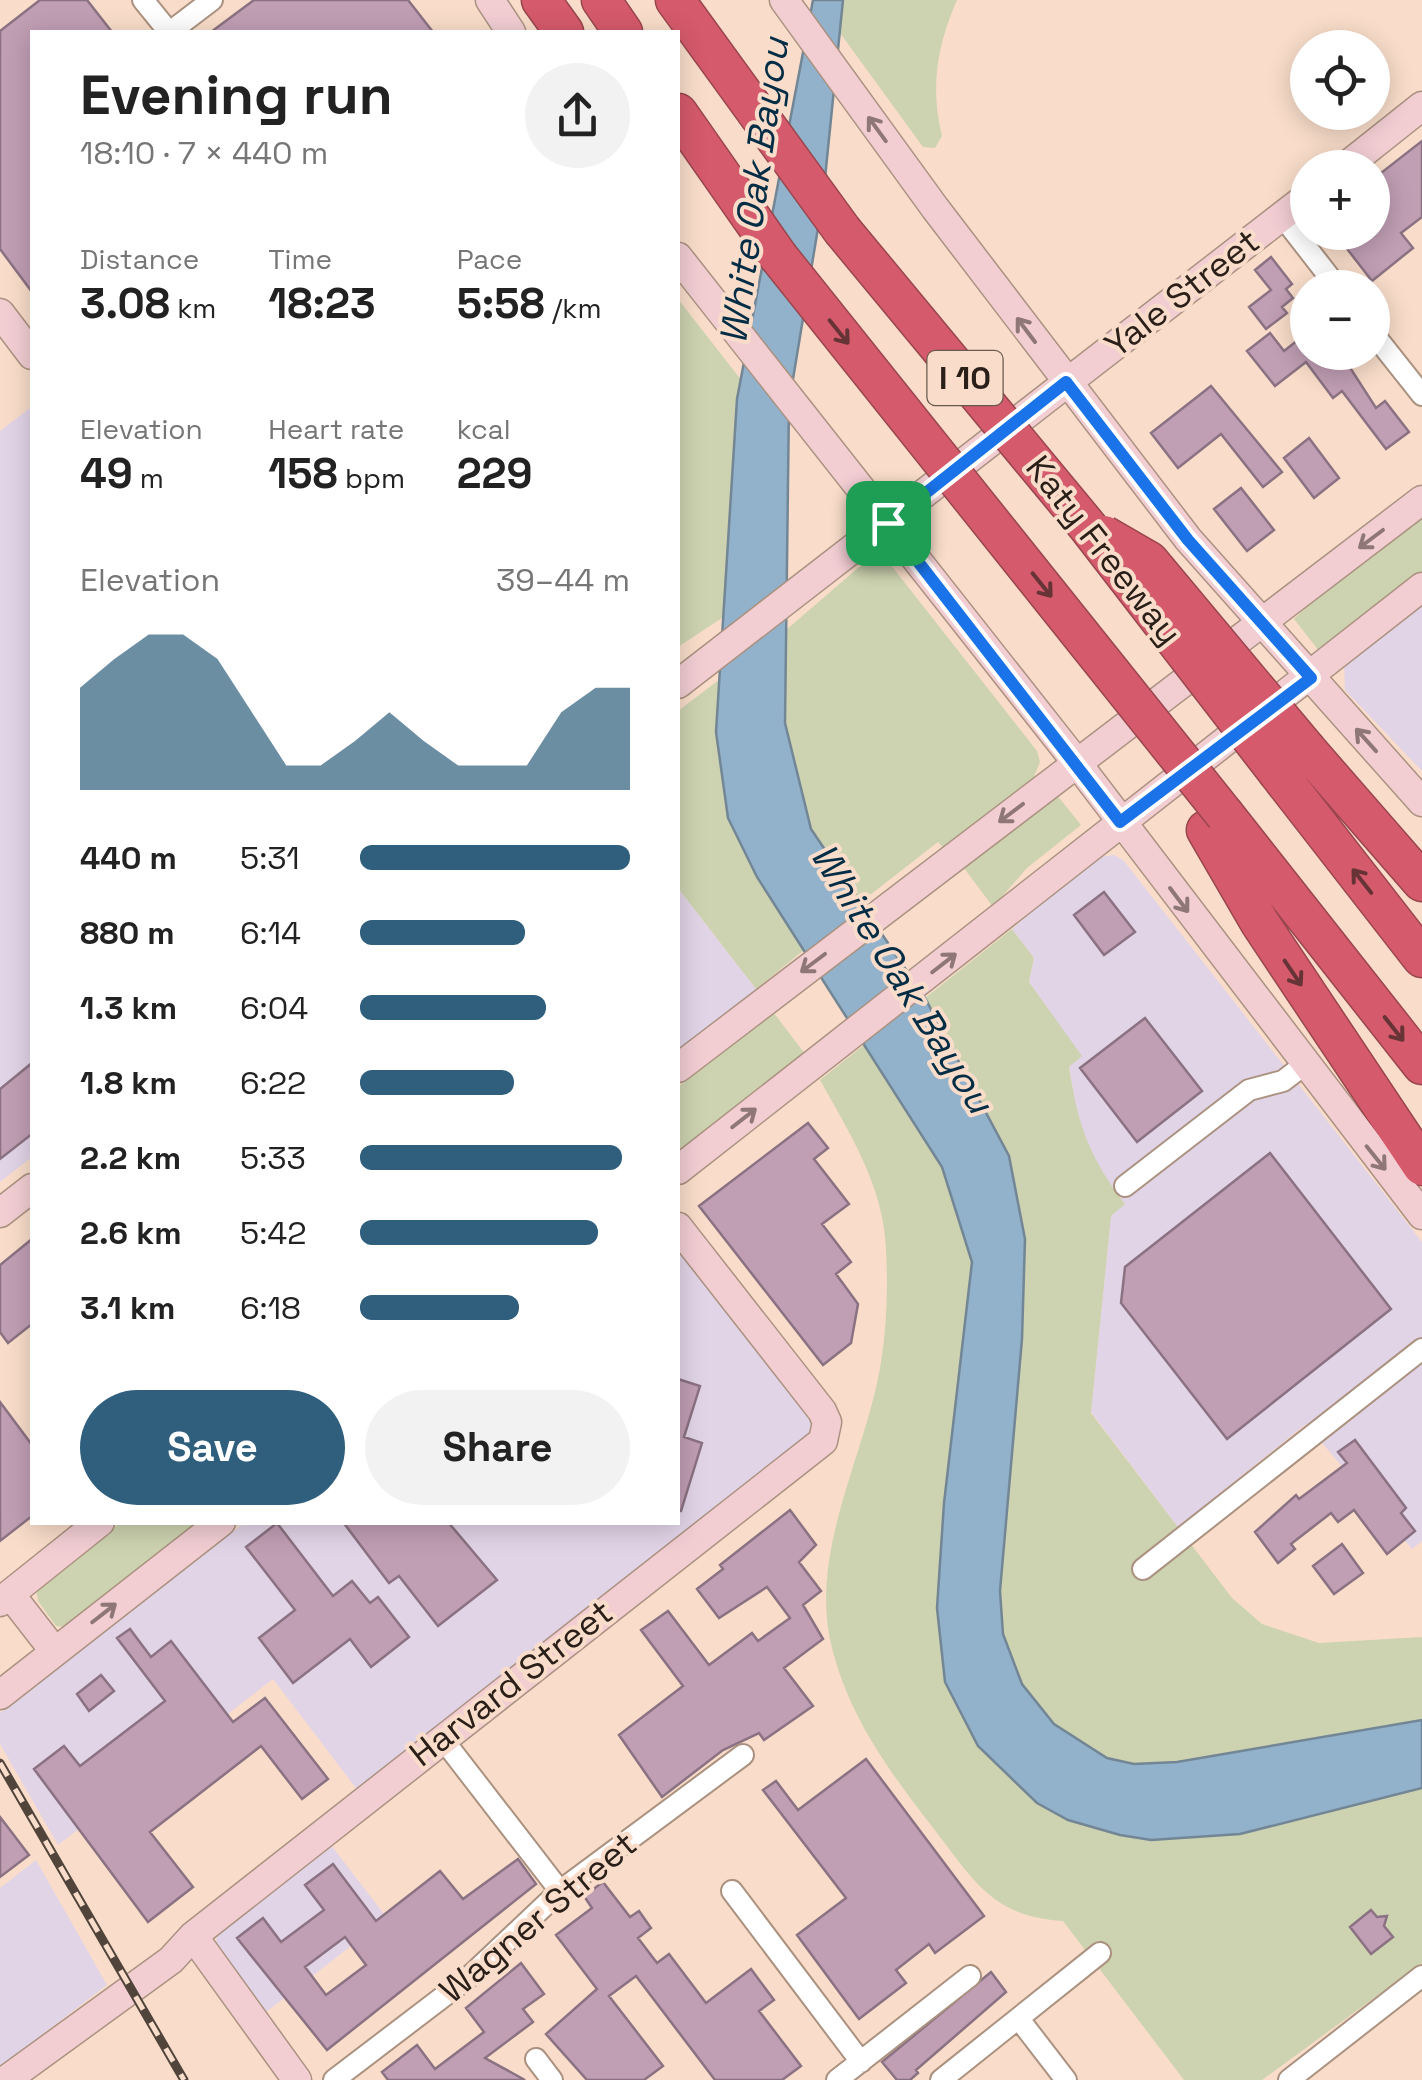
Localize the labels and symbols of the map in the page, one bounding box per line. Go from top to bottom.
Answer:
water label: White Oak Bayou [709,33,800,347]
one-way arrow [867,116,888,143]
street label: Yale Street [1096,219,1268,367]
one-way arrow [1016,317,1037,344]
one-way arrow [828,318,849,345]
road number: I 10 [928,351,1002,405]
street label: Katy Freeway [1016,447,1192,653]
pin [846,481,931,566]
one-way arrow [1358,528,1385,549]
one-way arrow [1031,572,1053,598]
one-way arrow [1355,728,1378,753]
one-way arrow [998,802,1025,823]
water label: White Oak Bayou [800,834,1005,1123]
one-way arrow [1352,868,1373,895]
one-way arrow [1168,886,1189,913]
one-way arrow [800,952,826,974]
one-way arrow [930,952,956,974]
one-way arrow [1283,958,1304,986]
one-way arrow [1382,1015,1404,1041]
one-way arrow [730,1107,757,1128]
one-way arrow [1365,1144,1386,1171]
street label: Harvard Street [401,1590,621,1776]
one-way arrow [90,1603,117,1624]
street label: Wagner Street [431,1822,645,2012]

